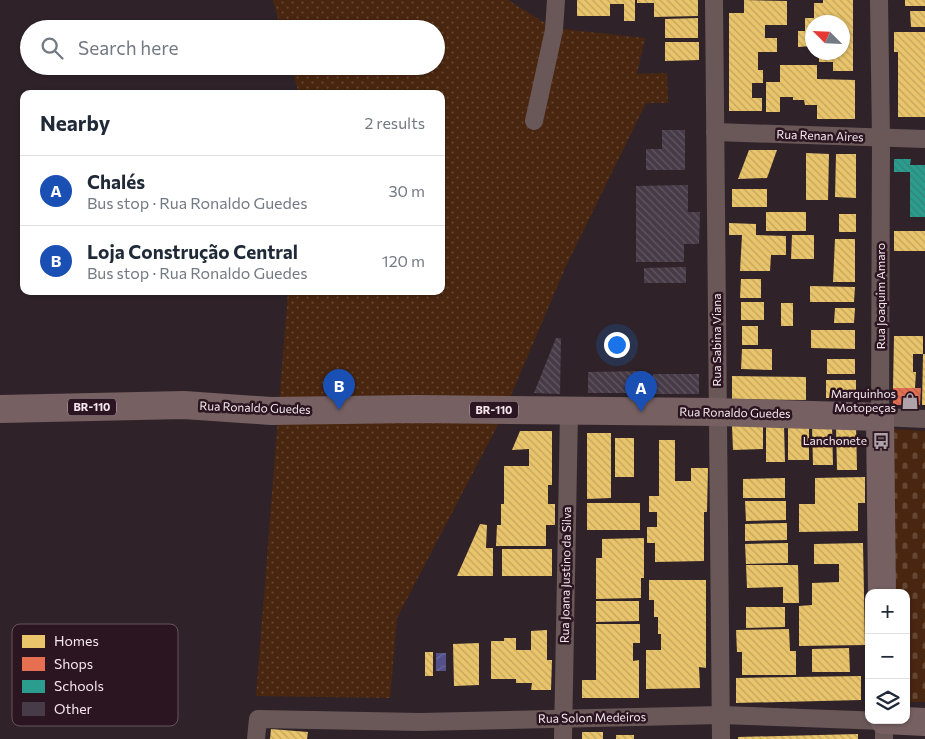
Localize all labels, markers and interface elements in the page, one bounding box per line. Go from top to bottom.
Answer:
north arrow [805,15,850,60]
search box [20,20,445,75]
icon: search [38,34,66,62]
text: Search here [78,36,178,59]
text: Nearby [40,110,110,135]
text: 2 results [364,113,425,132]
street label: Rua Renan Aires [776,126,864,144]
text: Chalés [87,170,145,193]
text: A [50,181,62,200]
text: 30 m [388,181,425,200]
text: Bus stop · Rua Ronaldo Guedes [87,193,308,212]
text: Loja Construção Central [87,240,298,263]
street label: Rua Joaquim Amaro [873,243,888,349]
text: B [51,251,61,270]
text: 120 m [382,251,425,270]
text: Bus stop · Rua Ronaldo Guedes [87,263,308,282]
street label: Rua Sabina Viana [709,294,723,386]
your location [604,332,630,358]
pin: B [323,369,355,410]
pin: A [625,371,657,412]
place label: Marquinhos Motopeças [831,386,896,414]
shop icon: Marquinhos Motopeças [900,391,920,411]
road number: BR-110 [68,398,116,416]
street label: Rua Ronaldo Guedes [199,398,311,416]
road number: BR-110 [470,402,518,418]
street label: Rua Ronaldo Guedes [679,404,791,420]
bus stop icon: Lanchonete [871,431,891,451]
place label: Lanchonete [803,433,867,447]
street label: Rua Joana Justino da Silva [557,507,574,643]
map controls [865,589,910,724]
button: + [865,589,910,634]
legend [12,624,178,726]
text: Homes [54,632,99,649]
button: − [865,634,910,679]
text: Shops [54,655,93,672]
text: Schools [54,677,104,694]
button: layers [865,679,910,724]
text: Other [54,700,93,717]
street label: Rua Solon Medeiros [538,709,646,725]

